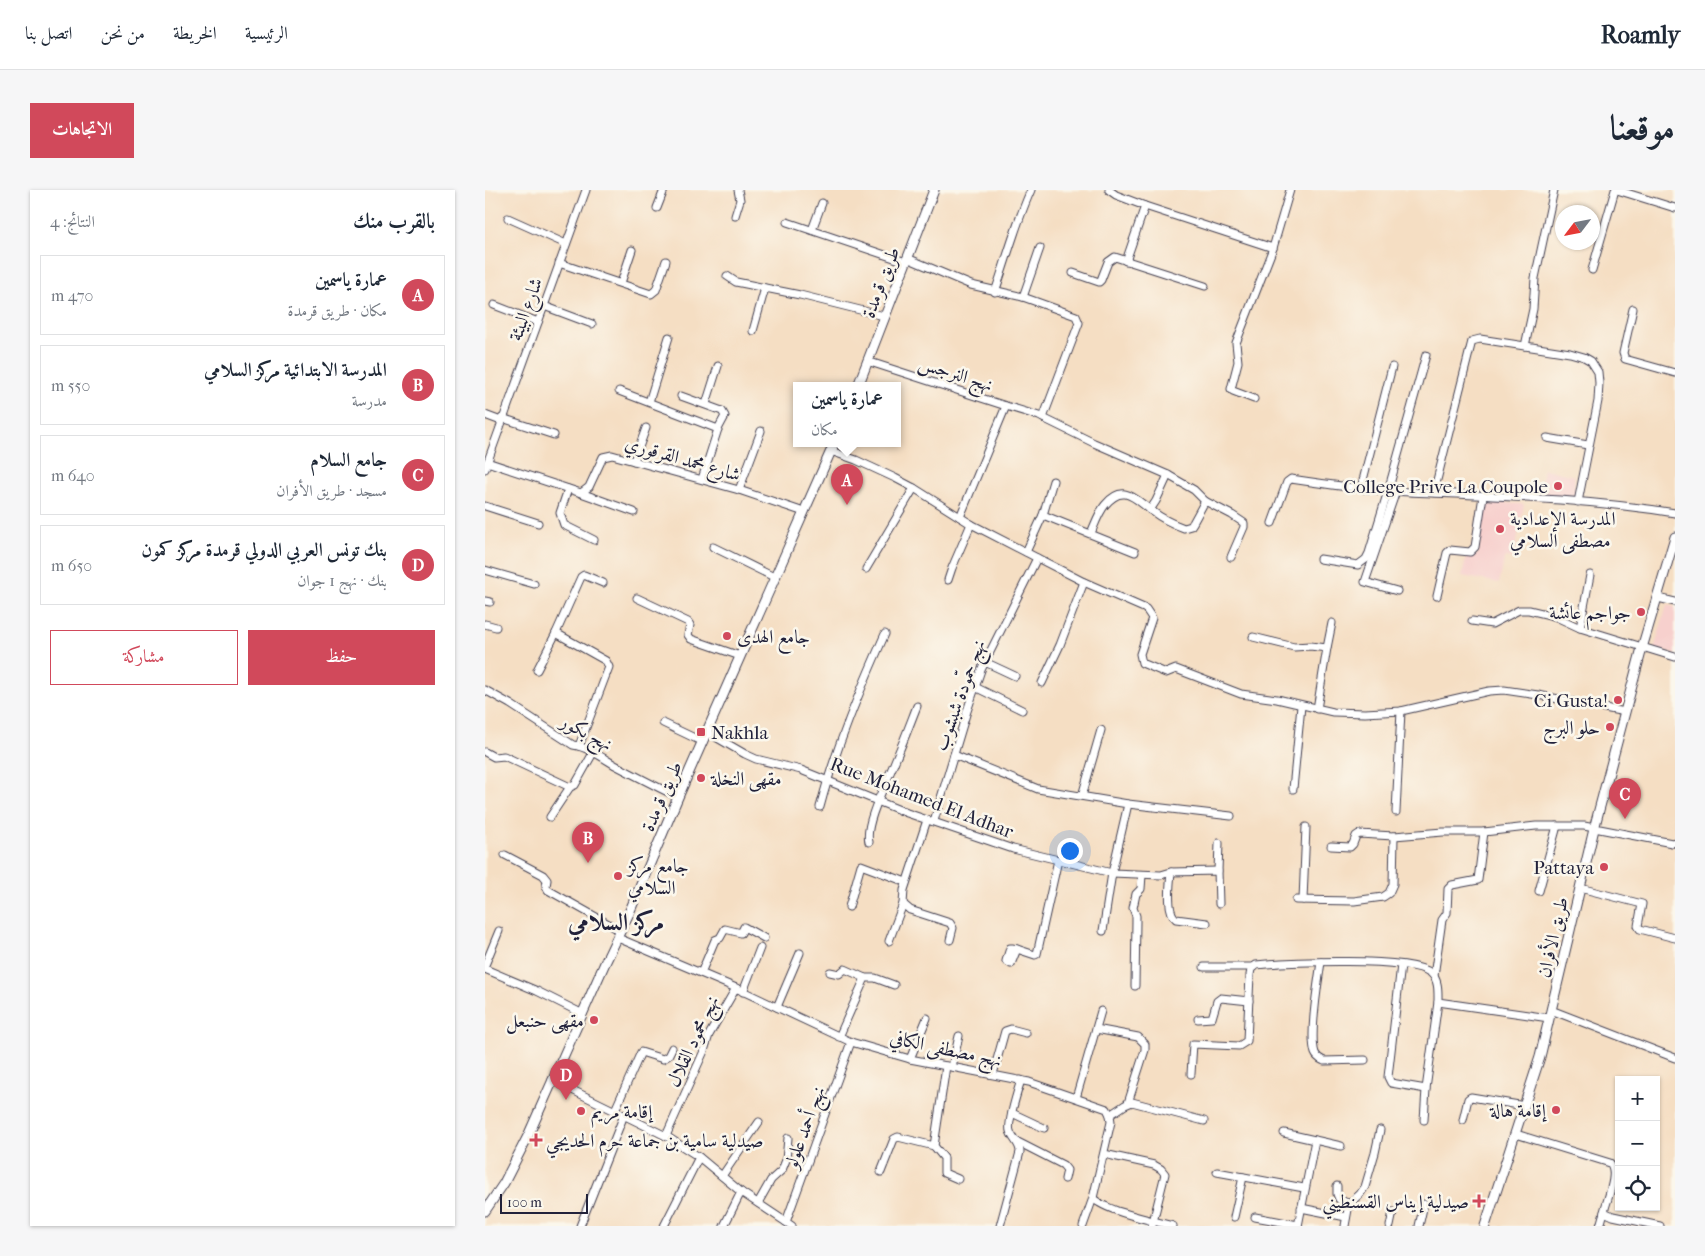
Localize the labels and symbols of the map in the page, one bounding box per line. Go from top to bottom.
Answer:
north arrow [1555,205,1600,250]
street label: طريق قرمدة [857,244,905,321]
street label: شارع البيئة [504,275,551,345]
street label: نهج النرجس [914,352,996,402]
street label: شارع محمد القرقوري [621,432,743,490]
pin: A [831,464,863,505]
place label: College Prive La Coupole [1343,476,1548,498]
marker: College Prive La Coupole [1552,480,1564,492]
place label: المدرسة الإعدادية مصطفى السلامي [1510,508,1616,556]
marker: المدرسة الإعدادية مصطفى السلامي [1494,523,1506,535]
place label: جواجم عائشة [1549,602,1631,631]
marker: جواجم عائشة [1635,606,1647,618]
place label: جامع الهدى [737,626,810,654]
marker: جامع الهدى [721,630,733,642]
street label: نهج حمّودة شبشوب [928,636,996,756]
place label: Ci Gusta! [1534,690,1608,712]
marker: Ci Gusta! [1612,694,1624,706]
street label: نهج بكور [552,709,616,761]
place label: حلو البرج [1543,717,1600,745]
marker: حلو البرج [1604,721,1616,733]
place label: Nakhla [711,722,769,744]
marker: Nakhla [695,726,707,738]
street label: Rue Mohamed El Adhar [827,753,1017,843]
street label: طريق قرمدة [637,758,688,835]
place label: مقهى النخلة [710,768,782,792]
marker: مقهى النخلة [695,772,707,784]
pin: C [1609,778,1641,819]
pin: B [572,822,604,863]
your location [1057,838,1083,864]
place label: جامع مركز السلامي [626,855,689,903]
place label: Pattaya [1533,857,1594,879]
marker: Pattaya [1598,861,1610,873]
marker: جامع مركز السلامي [612,870,624,882]
street label: طريق الأفران [1530,894,1574,980]
district label: مركز السلامي [567,908,664,941]
street label: نهج محمود القلال [662,992,729,1093]
place label: مقهى حنبعل [506,1010,584,1034]
marker: مقهى حنبعل [588,1014,600,1026]
street label: نهج مصطفى الكافي [887,1026,1004,1077]
pin: D [550,1059,582,1100]
street label: نهج أحمد علولو [777,1083,836,1175]
place label: إقامة هالة [1489,1100,1548,1123]
place label: إقامة مريم [591,1101,654,1128]
marker: إقامة هالة [1550,1104,1562,1116]
marker: إقامة مريم [575,1105,587,1117]
place label: صيدلية سامية بن جماعة حرم الحديجي [546,1130,763,1159]
marker: صيدلية سامية بن جماعة حرم الحديجي [530,1134,542,1146]
scale bar [500,1191,587,1214]
place label: صيدلية إيناس القسنطيني [1322,1191,1469,1220]
marker: صيدلية إيناس القسنطيني [1473,1195,1485,1207]

